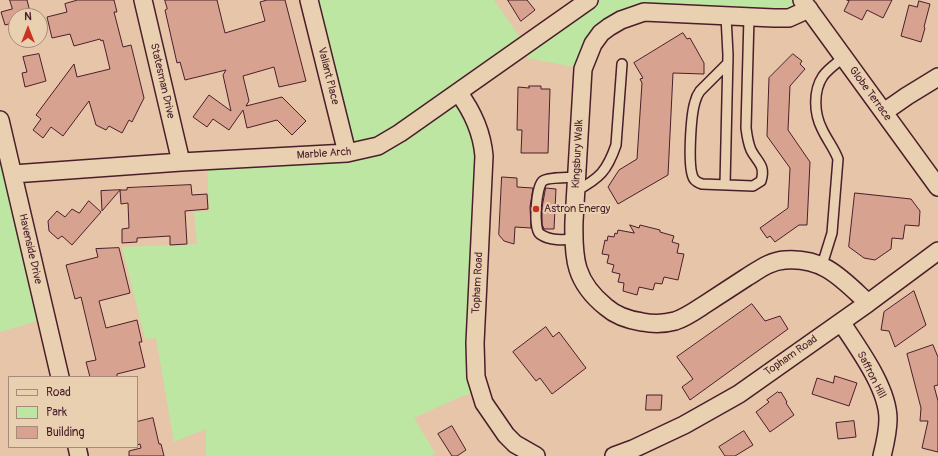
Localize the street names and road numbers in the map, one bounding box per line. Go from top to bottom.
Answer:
street label: Statesman Drive [147,42,177,120]
street label: Valiant Place [314,46,342,106]
street label: Globe Terrace [846,64,894,124]
street label: Kingsbury Walk [570,119,586,189]
street label: Marble Arch [296,146,352,162]
street label: Havenside Drive [15,212,45,286]
street label: Topham Road [470,252,486,314]
street label: Topham Road [762,333,820,379]
street label: Saffron Hill [854,349,888,401]

